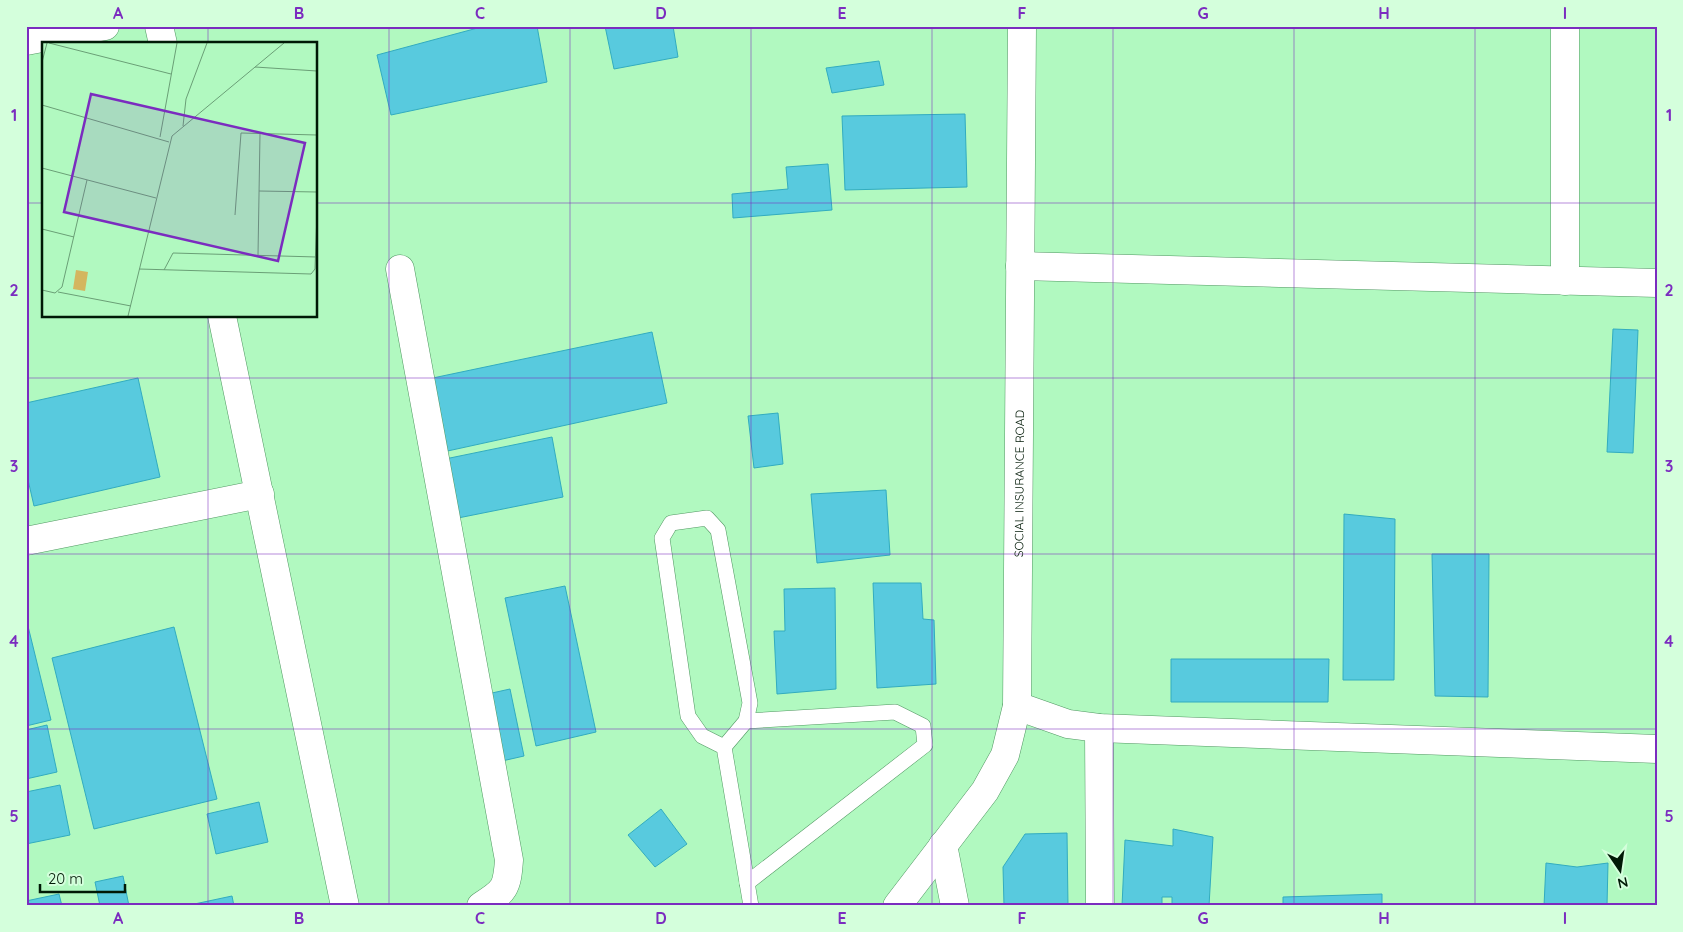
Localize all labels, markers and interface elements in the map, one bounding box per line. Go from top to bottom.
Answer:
text: A [113,3,124,23]
text: B [294,3,304,23]
text: C [475,3,485,23]
text: D [655,3,667,23]
text: E [837,3,847,23]
text: F [1018,3,1027,23]
text: G [1197,3,1209,23]
text: H [1378,3,1390,23]
text: I [1563,3,1567,23]
inset map [42,42,318,318]
text: 1 [11,105,17,125]
text: 1 [1666,105,1672,125]
text: 2 [9,280,19,300]
text: 2 [1664,280,1674,300]
street label: SOCIAL INSURANCE ROAD [1011,409,1027,557]
text: 3 [10,456,18,476]
text: 3 [1665,456,1673,476]
text: 4 [9,631,19,651]
text: 4 [1664,631,1674,651]
text: 5 [9,806,19,826]
text: 5 [1664,806,1674,826]
north arrow [1596,844,1646,894]
scale bar [40,862,125,894]
text: 20 m [48,869,83,888]
text: N [1616,873,1630,893]
text: A [113,908,124,928]
text: B [294,908,304,928]
text: C [475,908,485,928]
text: D [655,908,667,928]
text: E [837,908,847,928]
text: F [1018,908,1027,928]
text: G [1197,908,1209,928]
text: H [1378,908,1390,928]
text: I [1563,908,1567,928]

